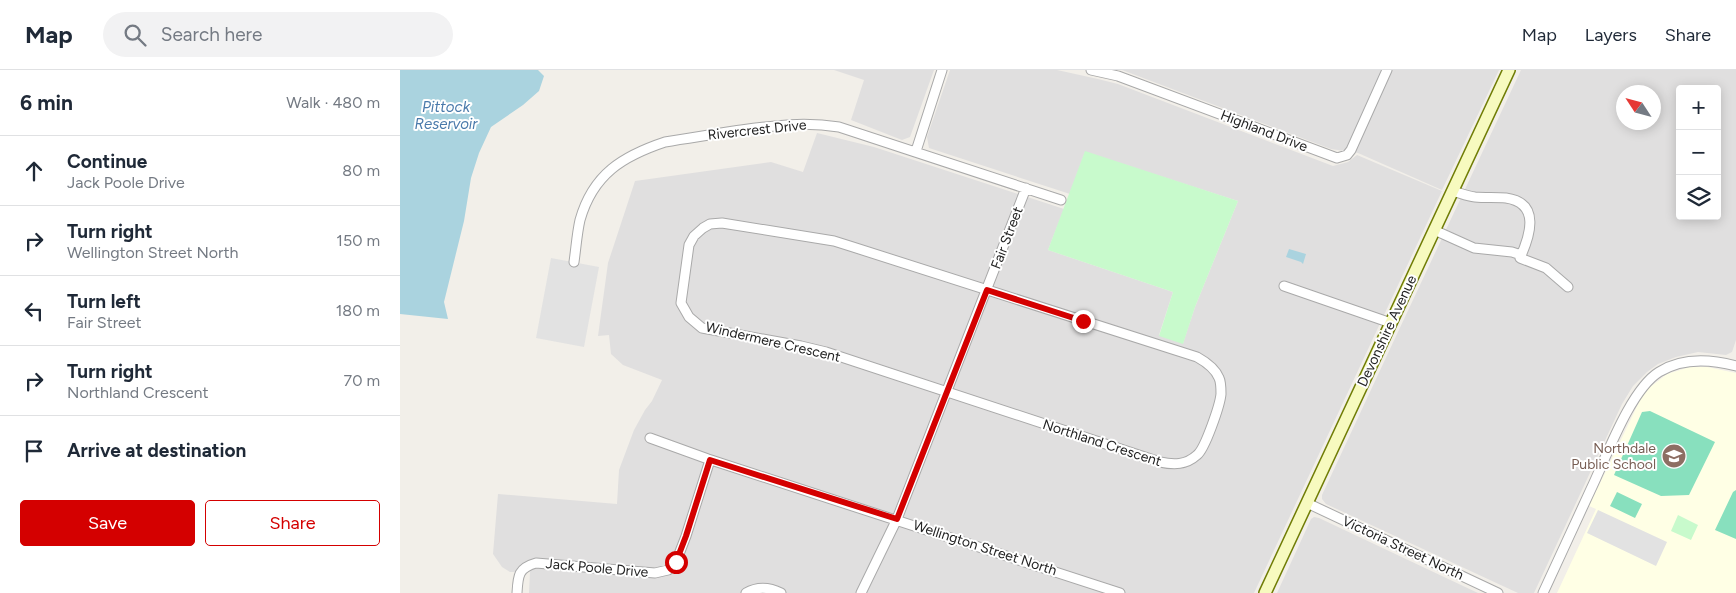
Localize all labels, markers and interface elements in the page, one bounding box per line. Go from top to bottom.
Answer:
search box [103,12,453,57]
text: Map [25,20,73,49]
icon: search [121,21,149,49]
text: Search here [161,23,262,46]
text: Map [1522,24,1557,46]
text: Layers [1585,24,1637,46]
text: Share [1665,24,1711,46]
north arrow [1616,85,1661,130]
map controls [1676,85,1721,220]
button: + [1676,85,1721,130]
text: 6 min [20,90,73,115]
text: Walk · 480 m [286,93,380,112]
water label: Pittock Reservoir [415,98,478,133]
street label: Highland Drive [1218,107,1310,156]
street label: Rivercrest Drive [707,116,808,144]
button: − [1676,130,1721,175]
text: Continue [67,150,147,173]
icon: ahead [20,157,48,185]
text: 80 m [342,161,380,180]
text: Jack Poole Drive [67,173,185,192]
button: layers [1676,175,1721,220]
street label: Fair Street [987,204,1027,272]
text: Turn right [67,220,153,243]
icon: right [20,227,48,255]
text: 150 m [336,231,380,250]
text: Wellington Street North [67,243,239,262]
street label: Devonshire Avenue [1354,272,1420,389]
text: Turn left [67,290,141,313]
icon: left [20,297,48,325]
text: 180 m [336,301,380,320]
route end [1072,310,1095,333]
text: Fair Street [67,313,142,332]
street label: Windermere Crescent [704,318,842,366]
text: Turn right [67,360,153,383]
icon: right [20,367,48,395]
text: 70 m [344,371,380,390]
text: Northland Crescent [67,383,209,402]
street label: Northland Crescent [1040,416,1164,470]
icon: arrive [20,437,48,465]
text: Arrive at destination [67,439,246,462]
place label: Northdale Public School [1571,440,1656,473]
school or university icon: Northdale Public School [1661,443,1687,469]
button: Save [20,500,195,546]
button: Share [205,500,380,546]
street label: Victoria Street North [1340,512,1467,584]
street label: Wellington Street North [911,517,1059,579]
route start [665,551,688,574]
street label: Jack Poole Drive [545,555,649,581]

